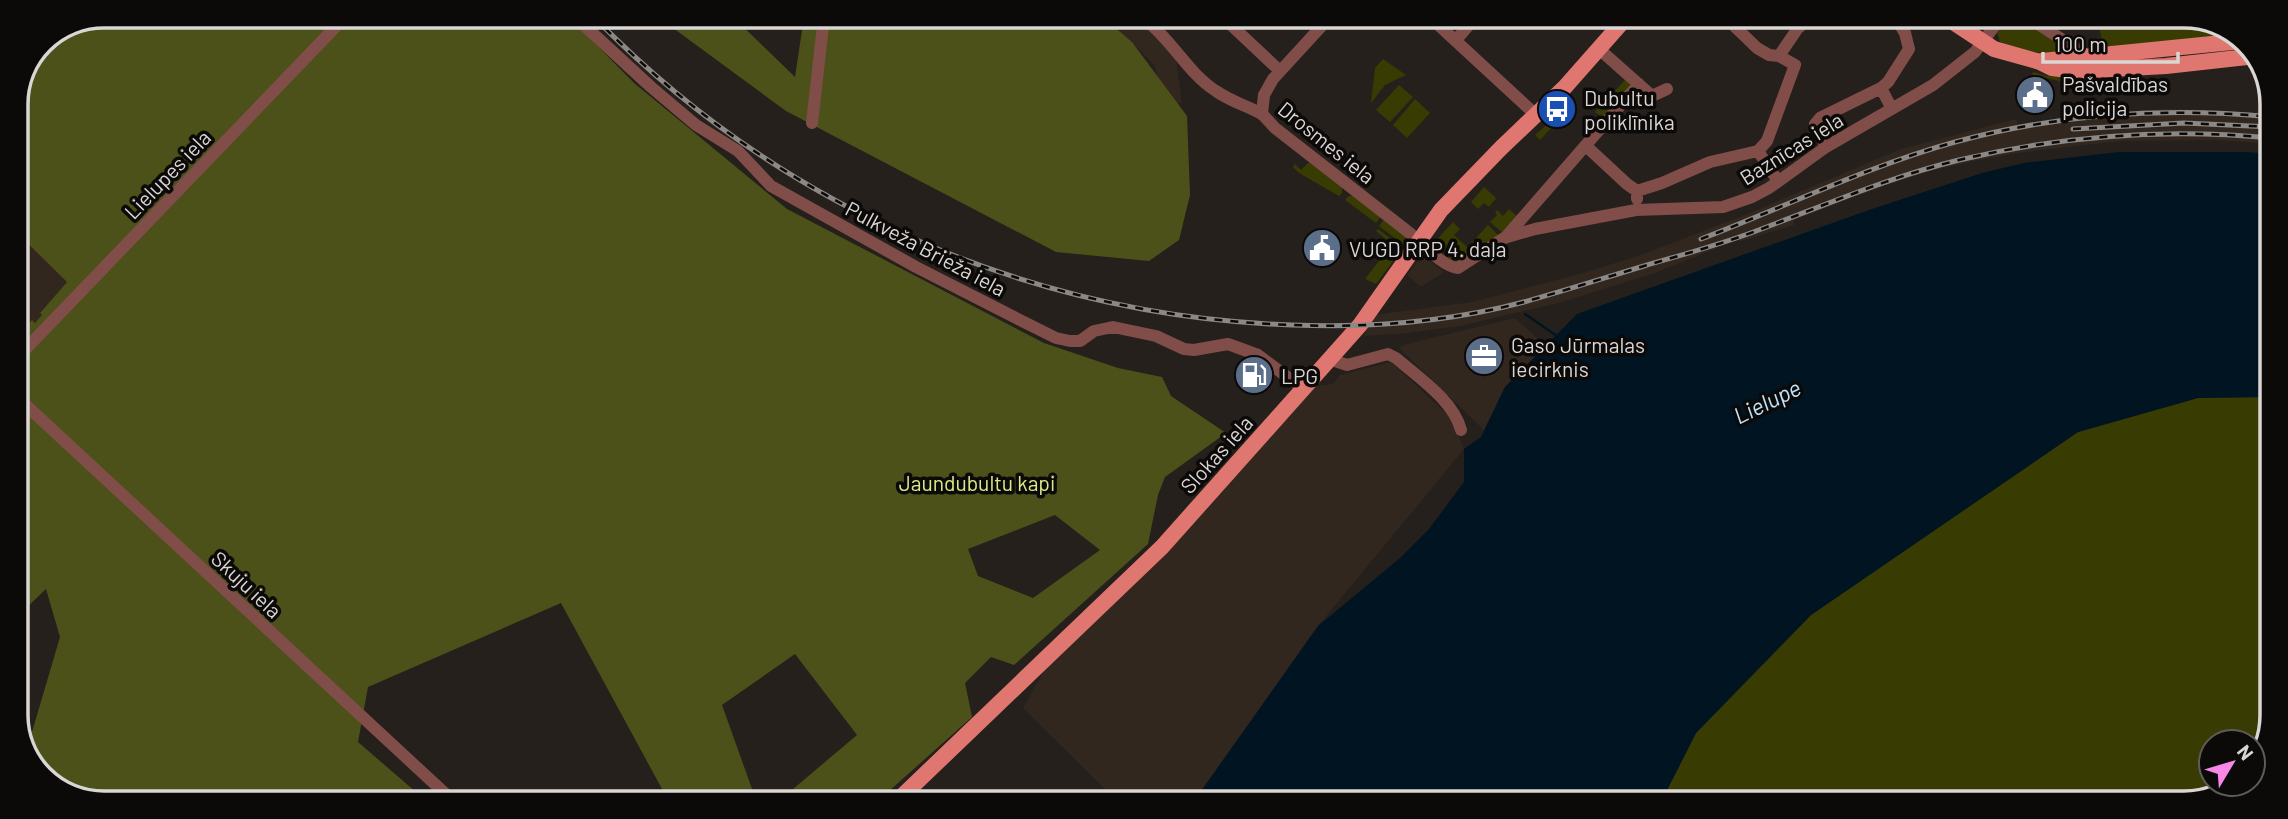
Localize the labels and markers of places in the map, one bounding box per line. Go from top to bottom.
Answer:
place label: Pašvaldības policija [2062,71,2168,120]
public building icon: Pašvaldības policija [2014,74,2056,116]
place label: Dubultu poliklīnika [1584,85,1675,134]
bus stop icon: Dubultu poliklīnika [1536,88,1578,130]
public building icon: VUGD RRP 4. daļa [1301,227,1343,269]
place label: VUGD RRP 4. daļa [1349,236,1506,261]
place label: Gaso Jūrmalas iecirknis [1511,332,1645,381]
office icon: Gaso Jūrmalas iecirknis [1463,335,1505,377]
fuel station icon: LPG [1233,354,1275,396]
place label: LPG [1281,363,1318,388]

